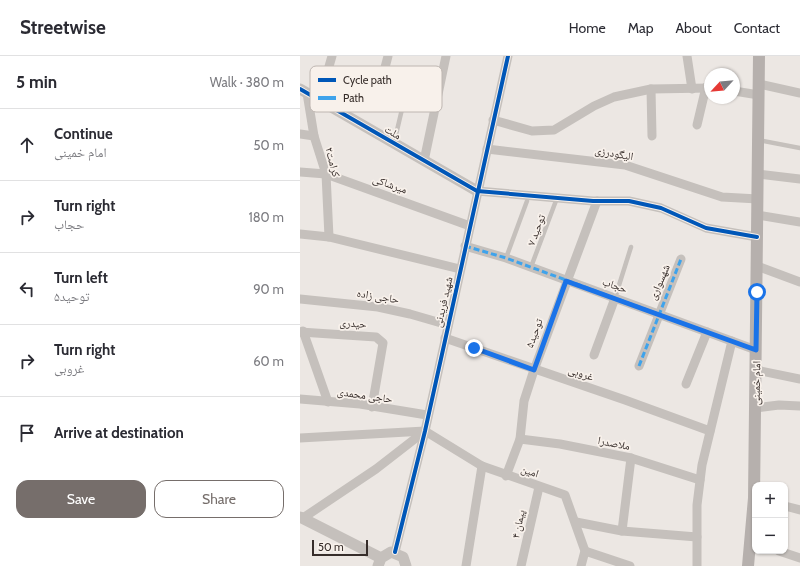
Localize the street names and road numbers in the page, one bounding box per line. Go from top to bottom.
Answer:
street label: ملت [382,122,404,142]
street label: الیگودرزی [594,143,634,163]
street label: کرامت۲ [323,145,344,179]
street label: میرشاکی [371,171,409,197]
street label: توحید ۷ [524,212,549,248]
street label: شهسواری [645,262,673,302]
street label: حجاب [601,274,629,296]
street label: شهید فریدنی [430,275,456,329]
street label: حاجی زاده [356,286,400,306]
street label: حیدری [339,315,367,331]
street label: توحید۵ [522,316,546,350]
street label: امام خمینی [749,361,763,405]
street label: غروبی [567,362,596,384]
street label: حاجی محمدی [336,384,394,406]
street label: ملاصدرا [597,433,631,453]
street label: امین [519,462,541,480]
street label: پیمان ۴ [508,508,528,540]

